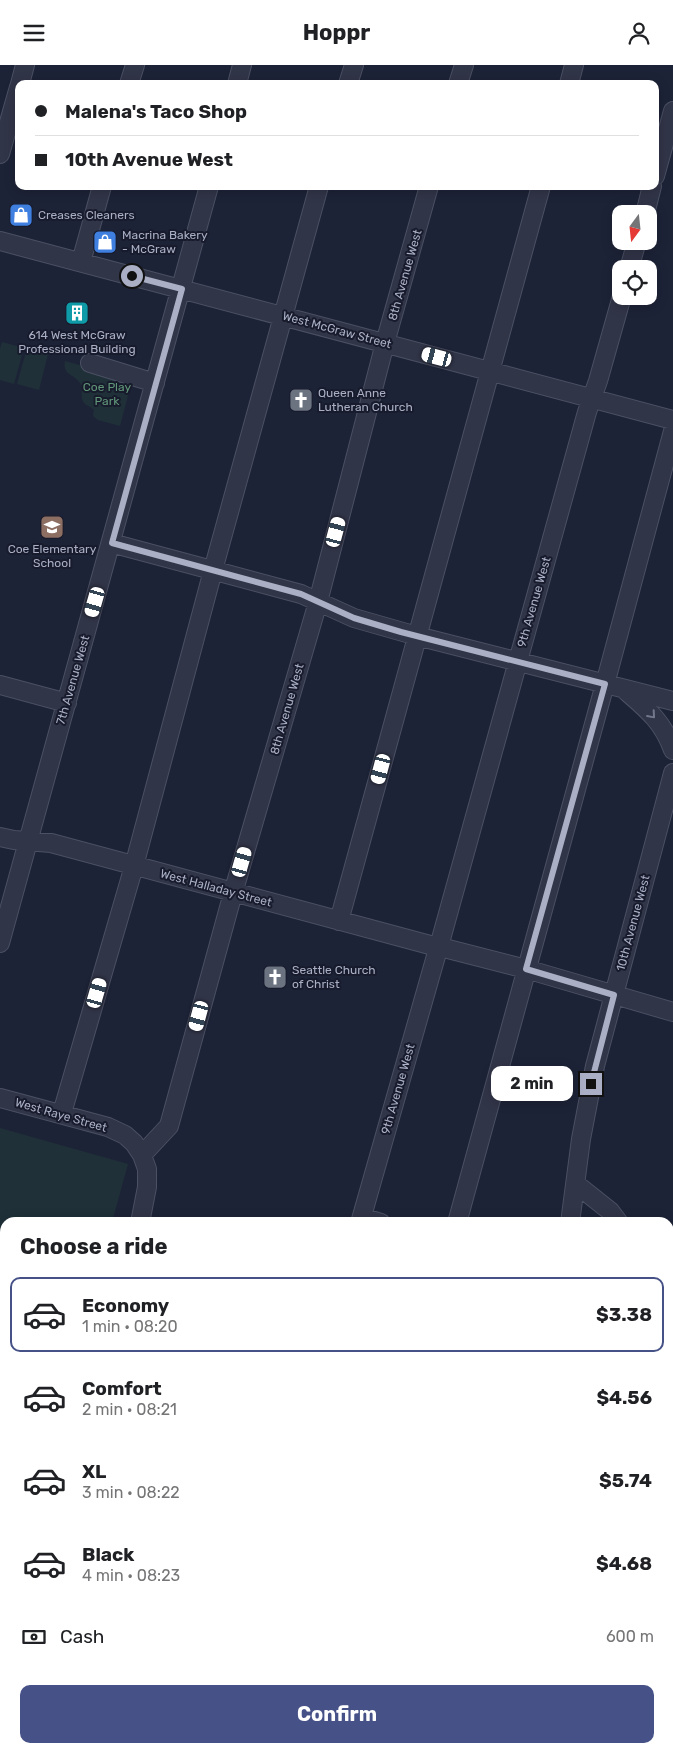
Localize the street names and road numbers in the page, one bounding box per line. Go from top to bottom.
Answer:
street label: 8th Avenue West [385,228,425,322]
street label: West McGraw Street [281,309,393,351]
street label: 9th Avenue West [514,555,554,649]
street label: 7th Avenue West [54,633,93,726]
street label: 8th Avenue West [267,662,307,756]
street label: West Halladay Street [159,866,274,910]
street label: 10th Avenue West [613,873,653,973]
street label: 9th Avenue West [378,1042,418,1136]
street label: West Raye Street [13,1095,109,1135]

